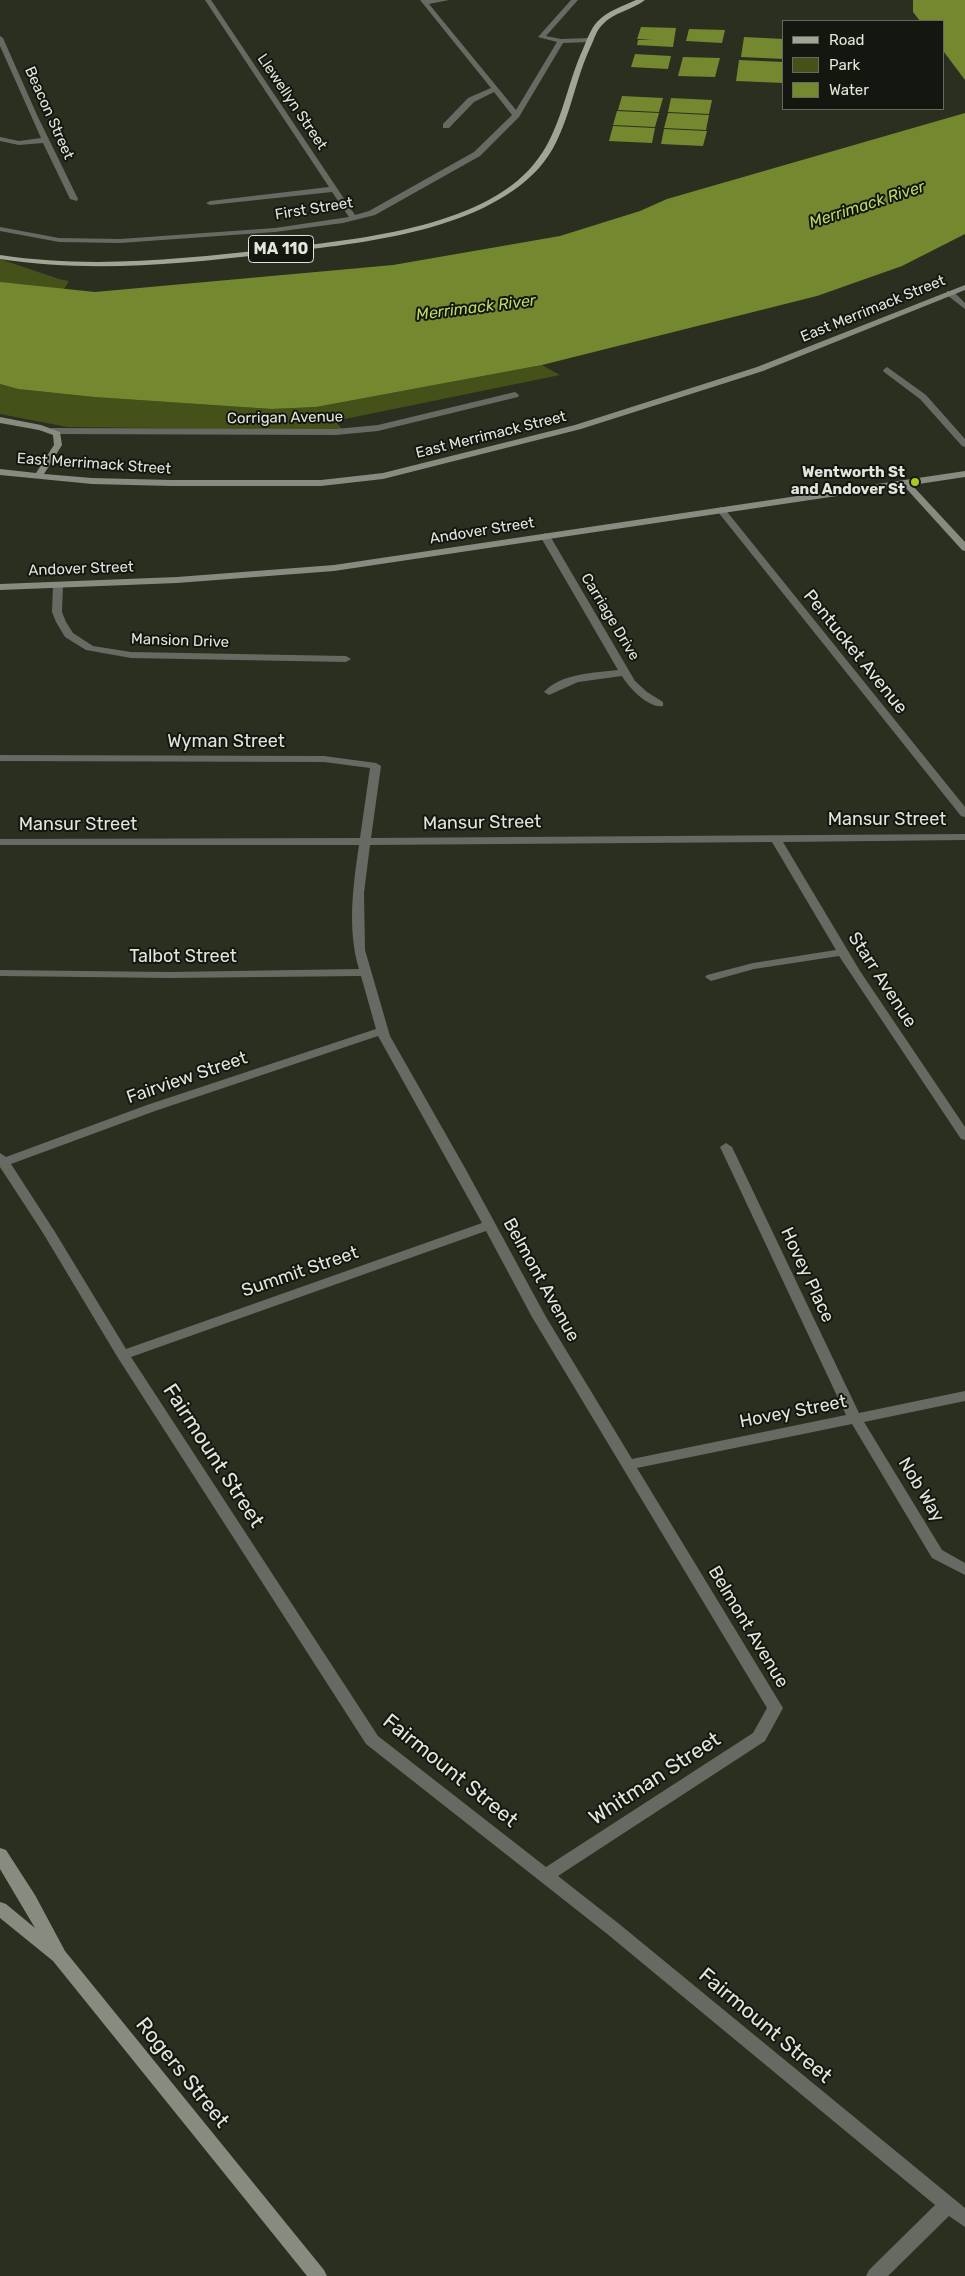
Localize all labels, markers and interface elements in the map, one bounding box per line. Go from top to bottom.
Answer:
legend [782,20,945,110]
text: Road [829,31,865,49]
street label: Llewellyn Street [253,50,331,154]
text: Park [829,56,860,74]
street label: Beacon Street [20,64,78,162]
text: Water [829,81,869,99]
water label: Merrimack River [807,177,927,233]
street label: First Street [274,194,354,224]
road number: MA 110 [248,235,314,262]
street label: East Merrimack Street [798,272,948,346]
water label: Merrimack River [415,291,537,325]
street label: Corrigan Avenue [227,408,343,428]
street label: East Merrimack Street [414,408,568,462]
street label: East Merrimack Street [16,450,172,478]
place label: Wentworth St and Andover St [791,464,905,499]
marker: Wentworth St and Andover St [909,476,921,488]
street label: Andover Street [428,514,536,548]
street label: Andover Street [28,558,134,580]
street label: Carriage Drive [577,570,643,664]
street label: Pentucket Avenue [798,586,912,718]
street label: Mansion Drive [131,630,229,652]
street label: Wyman Street [167,731,285,753]
street label: Mansur Street [828,809,946,831]
street label: Mansur Street [423,811,541,835]
street label: Mansur Street [19,814,137,836]
street label: Starr Avenue [843,928,921,1032]
street label: Talbot Street [129,946,237,968]
street label: Fairview Street [124,1047,250,1109]
street label: Belmont Avenue [498,1214,584,1346]
street label: Hovey Place [776,1224,838,1326]
street label: Summit Street [239,1242,361,1302]
street label: Fairmount Street [157,1379,269,1533]
street label: Hovey Street [738,1391,848,1433]
street label: Nob Way [893,1454,949,1526]
street label: Belmont Avenue [703,1562,793,1692]
street label: Fairmount Street [377,1709,523,1833]
street label: Whitman Street [585,1727,725,1831]
street label: Fairmount Street [693,1963,837,2089]
street label: Rogers Street [130,2013,234,2133]

